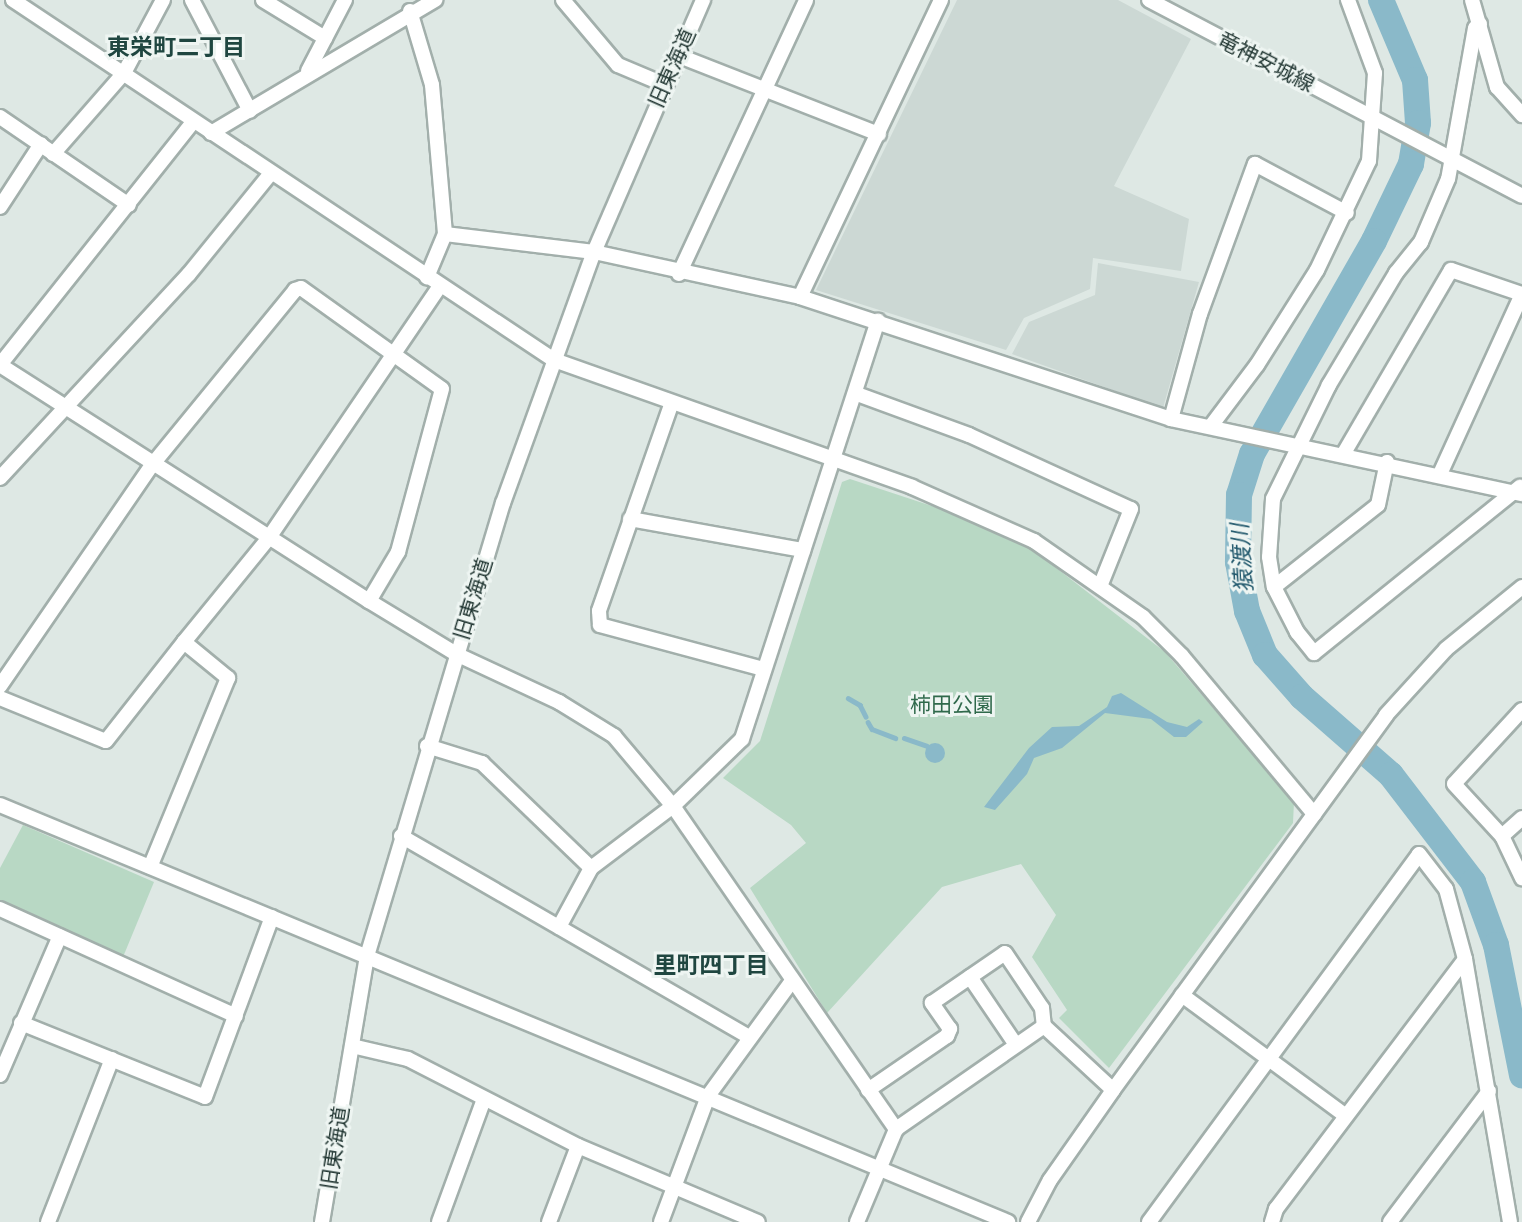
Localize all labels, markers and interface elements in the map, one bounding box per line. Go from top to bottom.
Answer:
street label: 旧東海道 [643,25,701,111]
street label: 竜神安城線 [1214,27,1318,97]
district label: 東栄町二丁目 [107,33,245,61]
water label: 猿渡川 [1226,523,1258,593]
street label: 旧東海道 [449,555,497,643]
park label: 柿田公園 [910,692,994,718]
district label: 里町四丁目 [654,951,768,979]
street label: 旧東海道 [316,1105,354,1191]

